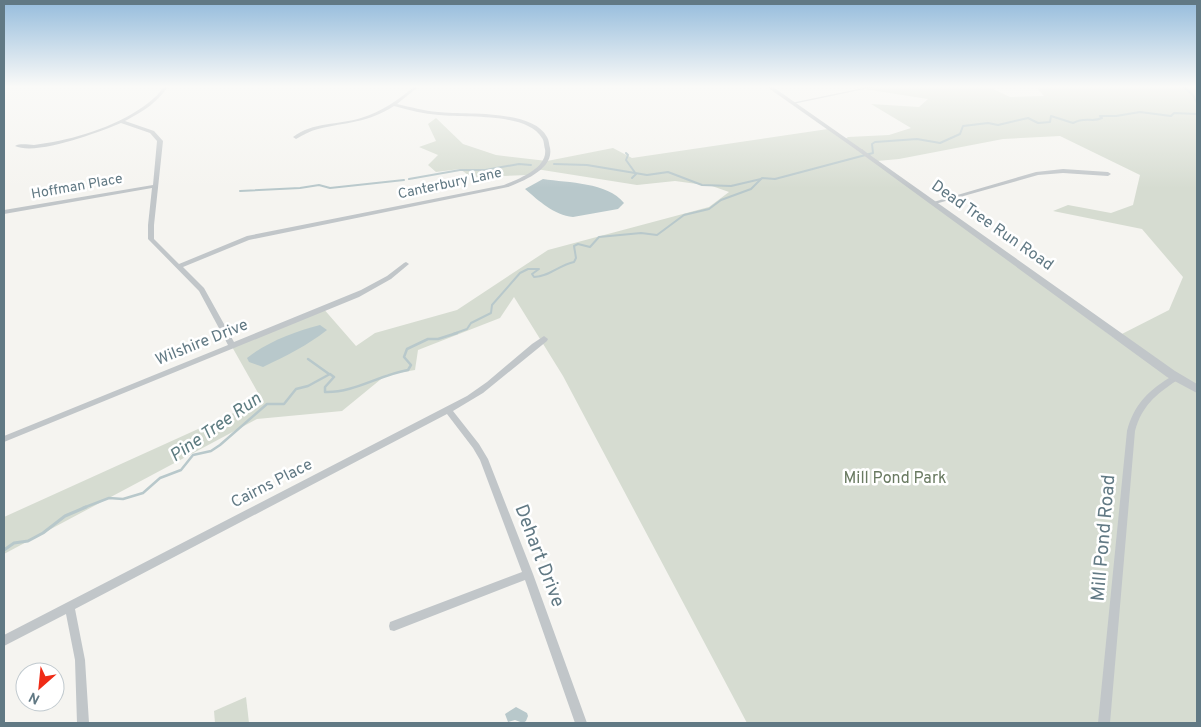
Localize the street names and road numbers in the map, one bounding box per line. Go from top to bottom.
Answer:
street label: Canterbury Lane [397,165,503,203]
street label: Hoffman Place [30,171,124,203]
street label: Dead Tree Run Road [927,176,1057,276]
street label: Wilshire Drive [153,315,251,371]
street label: Cairns Place [228,455,316,513]
street label: Mill Pond Road [1087,474,1121,602]
street label: Dehart Drive [508,501,570,611]

